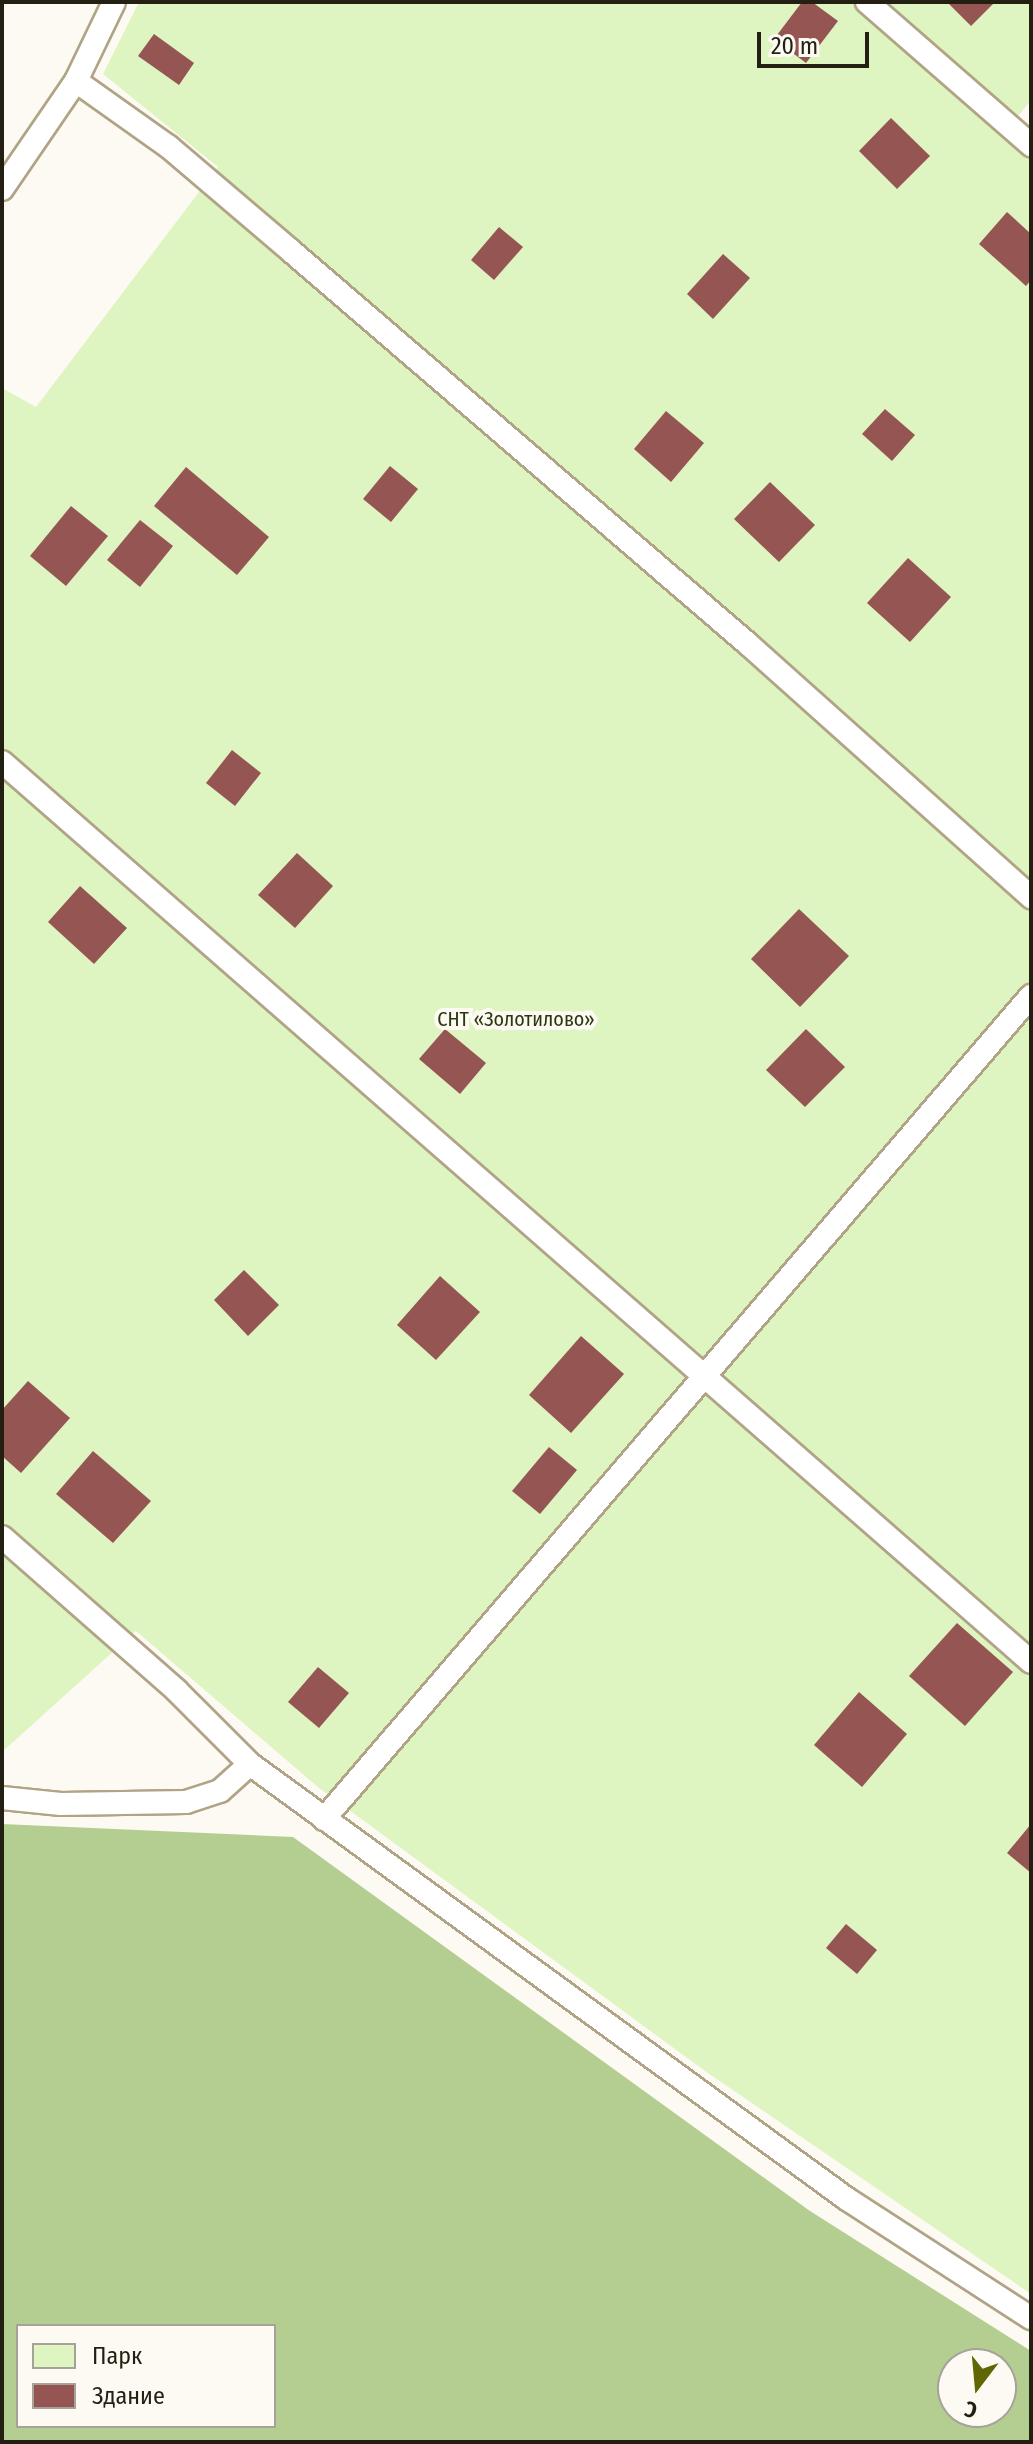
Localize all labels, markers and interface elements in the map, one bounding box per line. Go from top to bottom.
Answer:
scale bar [761,16,873,66]
text: 20 m [771,32,818,60]
park label: СНТ «Золотилово» [437,1007,595,1031]
legend [16,2324,276,2428]
text: Парк [92,2342,142,2370]
north arrow [937,2348,1017,2428]
text: Здание [92,2382,165,2410]
text: С [962,2395,980,2424]

